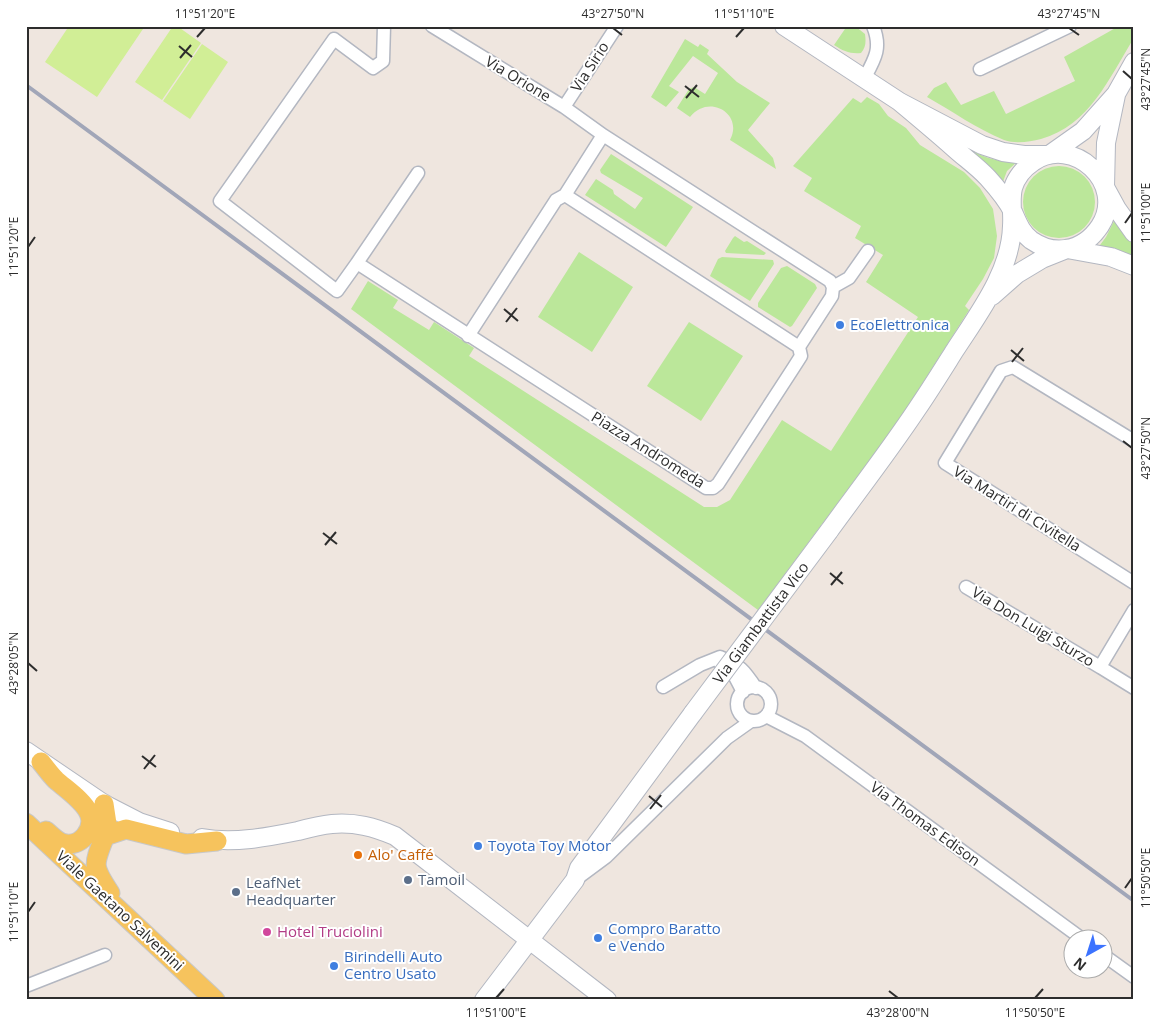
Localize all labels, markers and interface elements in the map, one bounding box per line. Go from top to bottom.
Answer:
text: 11°51'20"E [175,5,235,22]
text: 43°27'50"N [582,5,644,22]
text: 11°51'10"E [714,5,774,22]
text: 43°27'45"N [1038,5,1100,22]
street label: Via Sirio [566,38,613,95]
text: 43°27'45"N [1137,48,1154,110]
street label: Via Orione [482,51,555,106]
text: 11°51'00"E [1137,183,1154,243]
text: 11°51'20"E [5,217,22,277]
place label: EcoElettronica [850,314,949,334]
marker: EcoElettronica [834,319,846,331]
street label: Piazza Andromeda [588,406,709,492]
text: 43°27'50"N [1137,417,1154,479]
street label: Via Martiri di Civitella [950,461,1085,556]
street label: Via Giambattista Vico [708,557,813,687]
street label: Via Don Luigi Sturzo [969,582,1098,671]
text: 43°28'05"N [5,632,22,694]
street label: Via Thomas Edison [867,776,985,870]
place label: Toyota Toy Motor [488,835,611,855]
marker: Toyota Toy Motor [472,840,484,852]
place label: Alo' Caffé [368,844,434,864]
street label: Viale Gaetano Salvemini [53,846,189,975]
text: 11°50'50"E [1137,848,1154,908]
marker: Alo' Caffé [352,849,364,861]
place label: Tamoil [418,869,465,889]
place label: LeafNet Headquarter [246,872,336,909]
marker: Tamoil [402,874,414,886]
text: 11°51'10"E [5,882,22,942]
marker: LeafNet Headquarter [230,886,242,898]
place label: Compro Baratto e Vendo [608,918,721,955]
place label: Hotel Truciolini [277,921,383,941]
marker: Hotel Truciolini [261,926,273,938]
north arrow [1062,928,1112,978]
marker: Compro Baratto e Vendo [592,932,604,944]
place label: Birindelli Auto Centro Usato [344,946,443,983]
text: N [1069,954,1090,975]
marker: Birindelli Auto Centro Usato [328,960,340,972]
text: 11°51'00"E [466,1004,526,1021]
text: 43°28'00"N [867,1004,929,1021]
text: 11°50'50"E [1005,1004,1065,1021]

